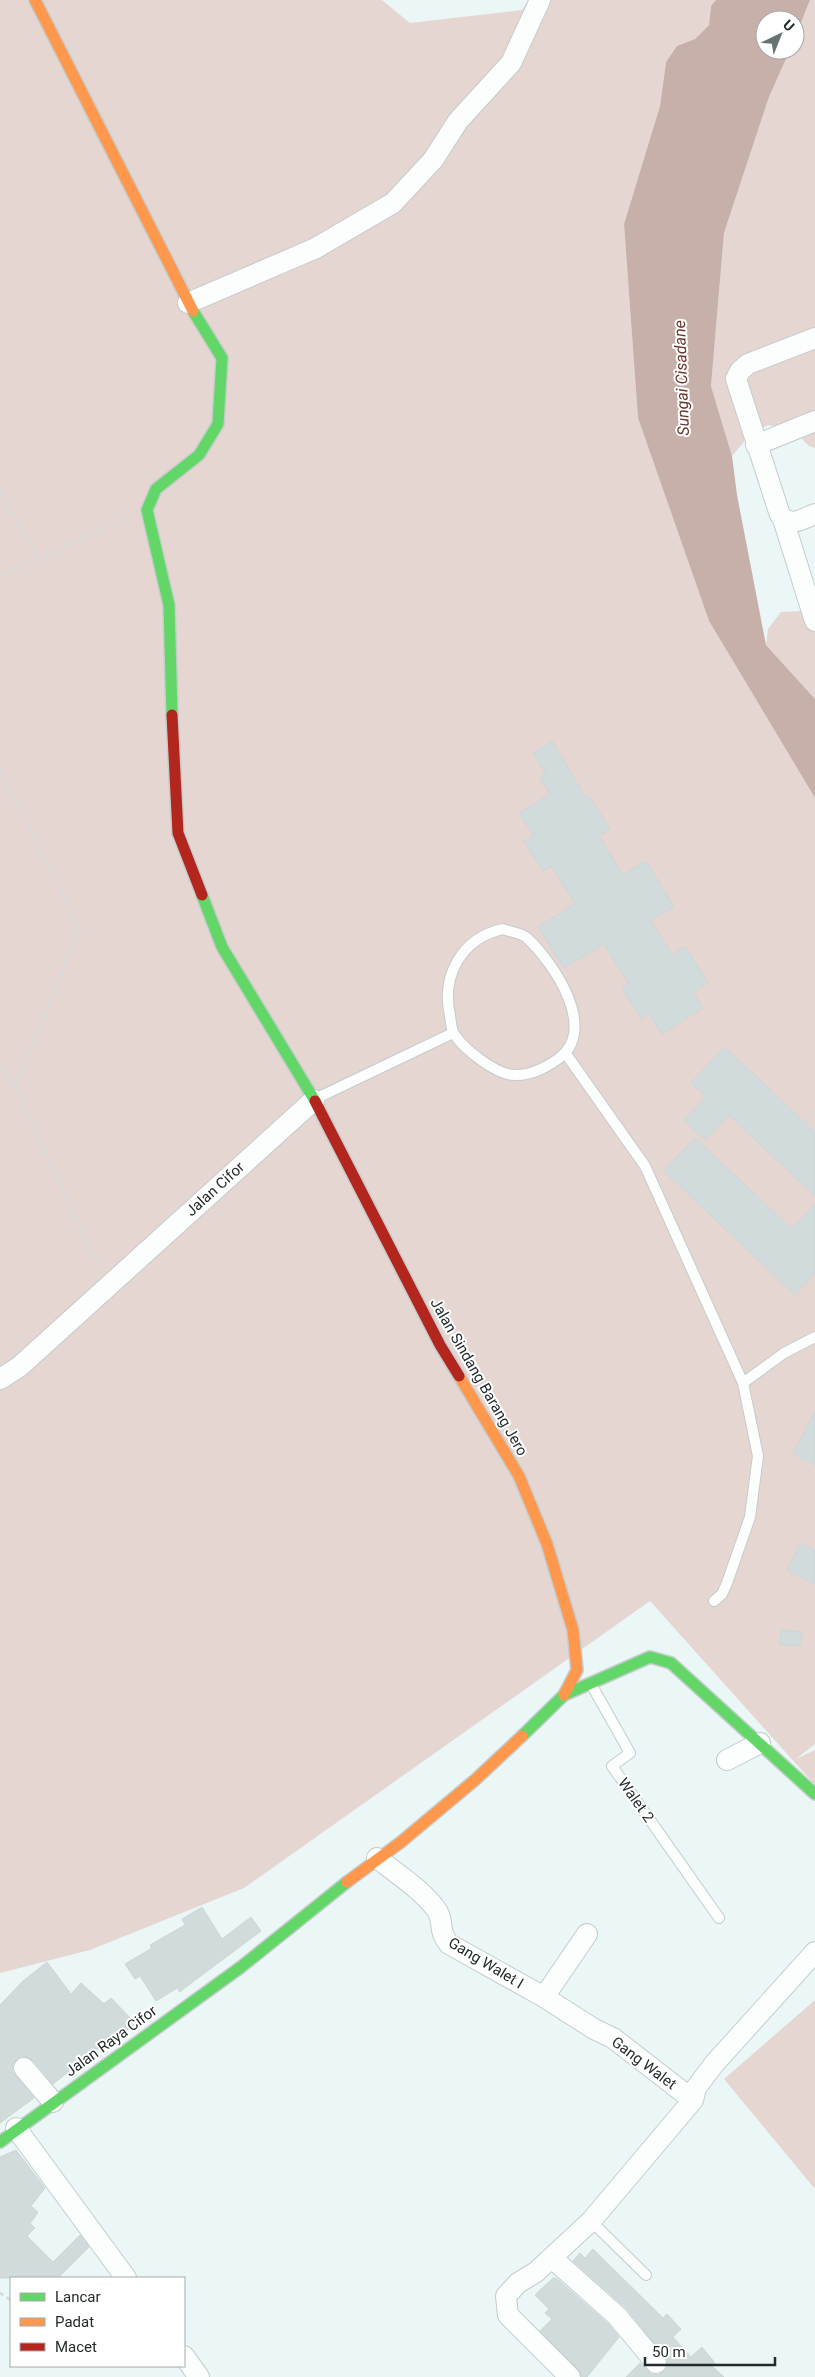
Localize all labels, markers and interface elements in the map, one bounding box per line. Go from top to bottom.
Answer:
north arrow [755,10,805,60]
text: U [780,16,798,34]
water label: Sungai Cisadane [670,320,693,436]
street label: Jalan Cifor [182,1158,248,1220]
street label: Jalan Sindang Barang Jero [427,1295,531,1459]
street label: Walet 2 [614,1774,658,1826]
street label: Gang Walet I [445,1934,527,1992]
street label: Jalan Raya Cifor [62,2002,160,2080]
street label: Gang Walet [608,2033,680,2093]
legend [10,2277,185,2367]
text: Lancar [55,2288,101,2306]
text: Padat [55,2313,94,2331]
scale bar [645,2334,775,2366]
text: Macet [55,2338,97,2356]
text: 50 m [652,2343,686,2361]

